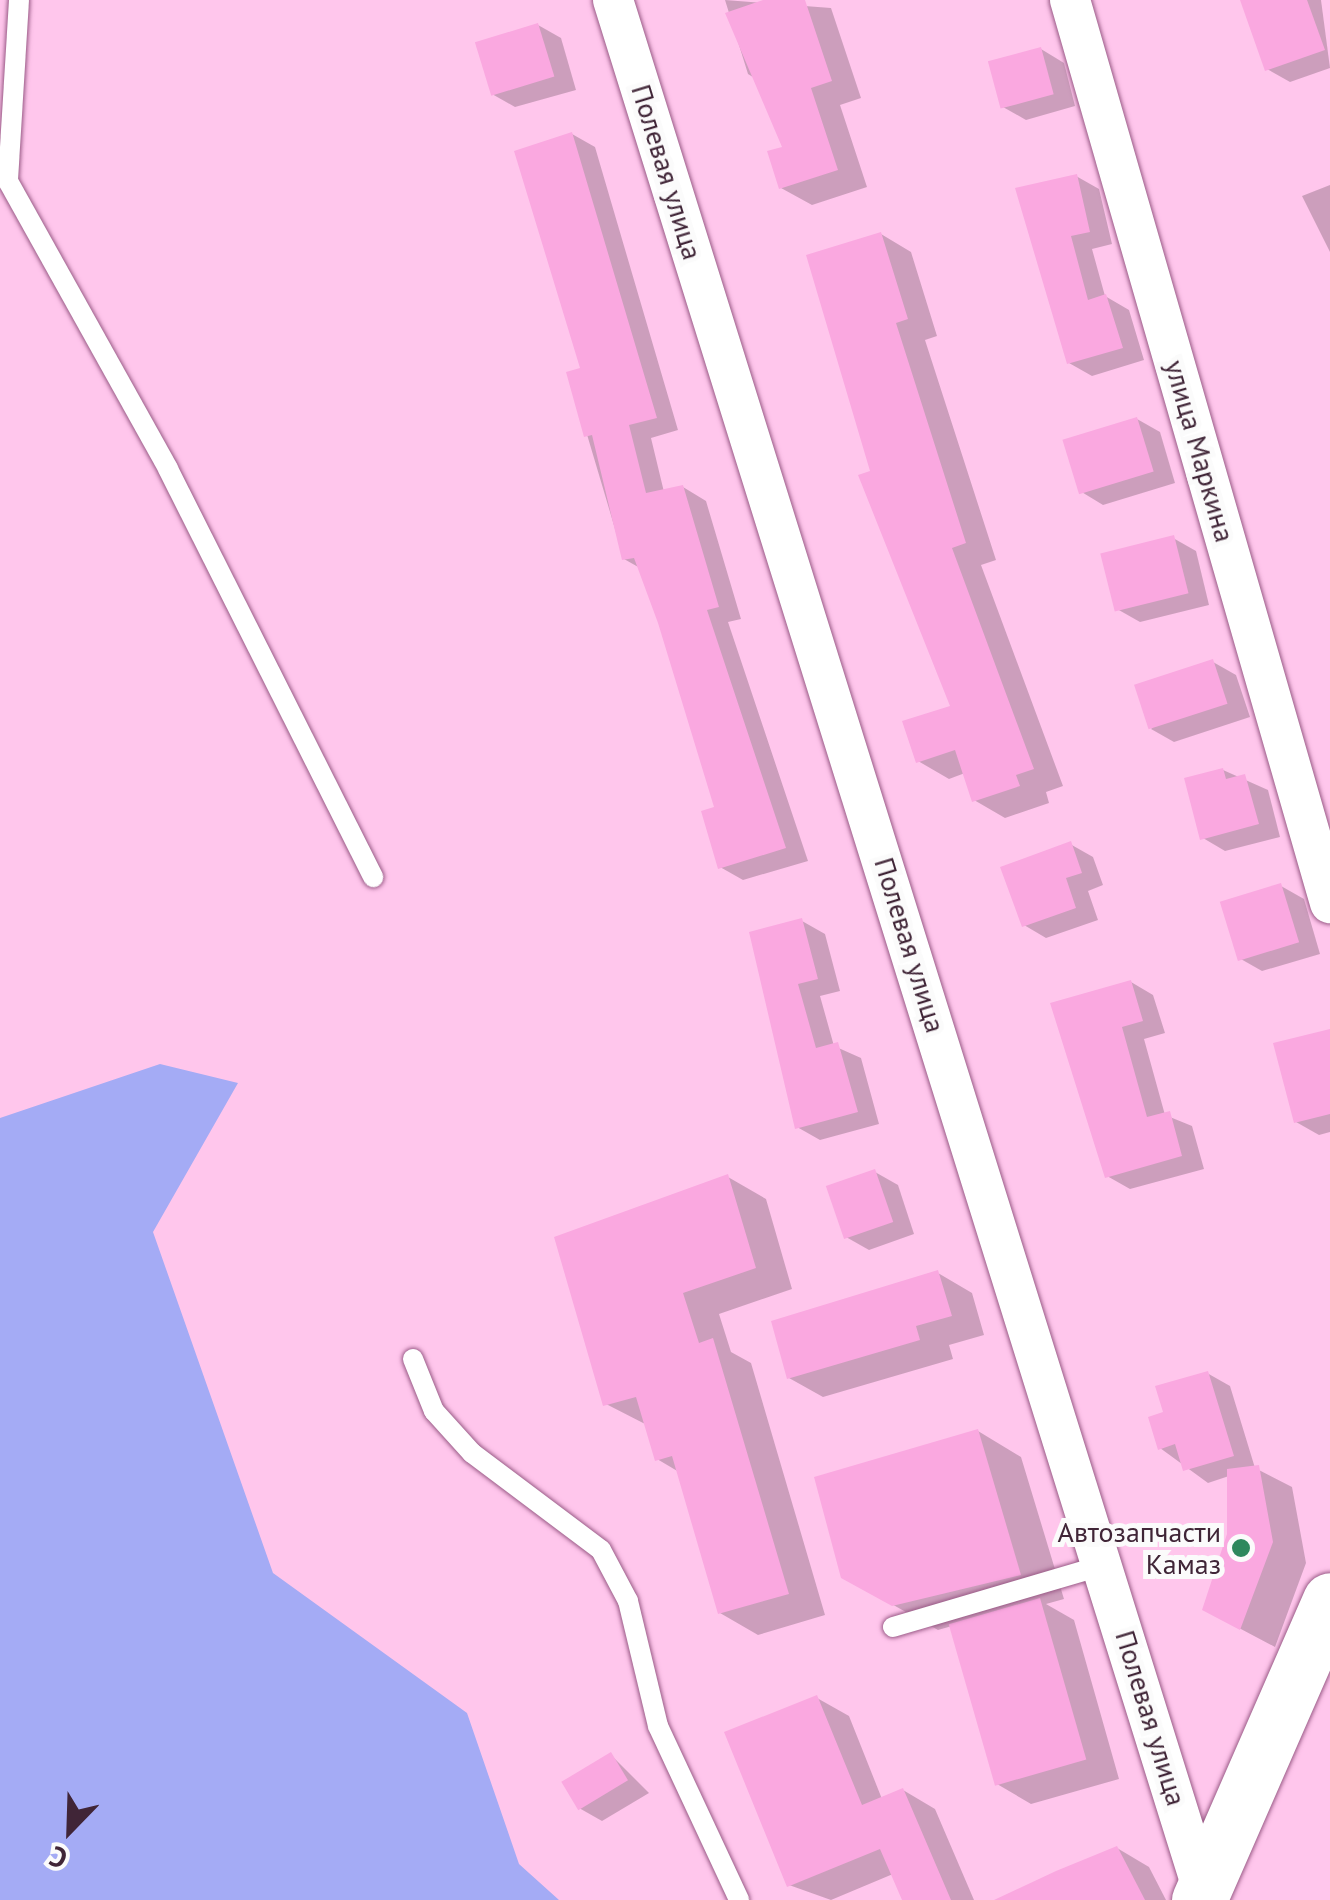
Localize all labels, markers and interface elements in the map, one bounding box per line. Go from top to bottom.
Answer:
street label: Полевая улица [624,80,710,264]
street label: улица Маркина [1158,356,1242,546]
street label: Полевая улица [867,853,953,1037]
place label: Автозапчасти Камаз [1058,1515,1221,1581]
marker: Автозапчасти Камаз [1230,1537,1252,1559]
street label: Полевая улица [1108,1626,1194,1810]
north arrow [20,1780,120,1880]
text: С [44,1838,73,1878]

